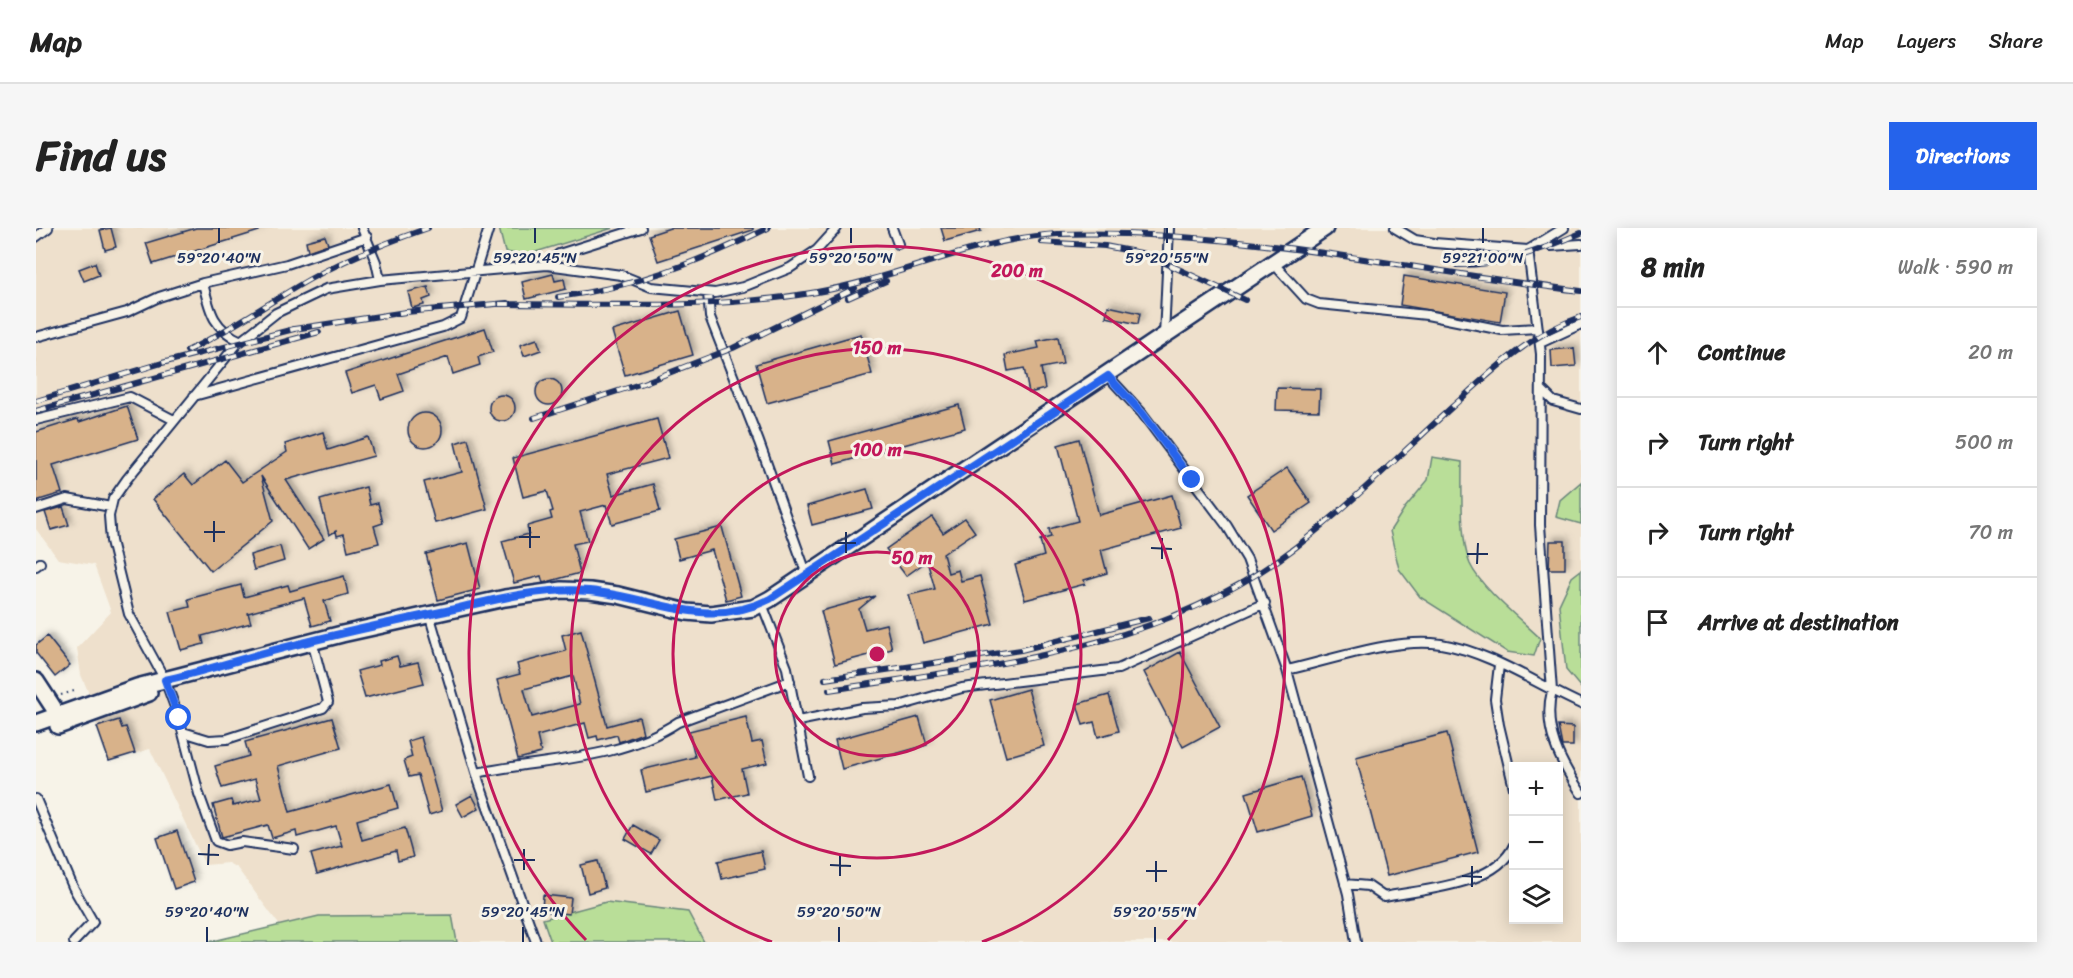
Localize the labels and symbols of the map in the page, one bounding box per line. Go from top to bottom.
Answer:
text: 59°20'40"N [177,245,262,271]
text: 59°20'45"N [493,245,577,271]
text: 59°20'50"N [809,245,893,271]
text: 59°20'55"N [1125,245,1209,271]
text: 59°21'00"N [1442,245,1524,271]
text: 200 m [990,255,1043,287]
text: 150 m [853,332,901,364]
text: 100 m [853,434,902,466]
route end [1178,466,1204,492]
text: 50 m [892,542,933,574]
centre of rings [867,644,887,664]
route start [165,704,191,730]
text: 59°20'40"N [165,899,250,925]
text: 59°20'45"N [481,899,565,925]
text: 59°20'50"N [797,899,881,925]
text: 59°20'55"N [1113,899,1197,925]

